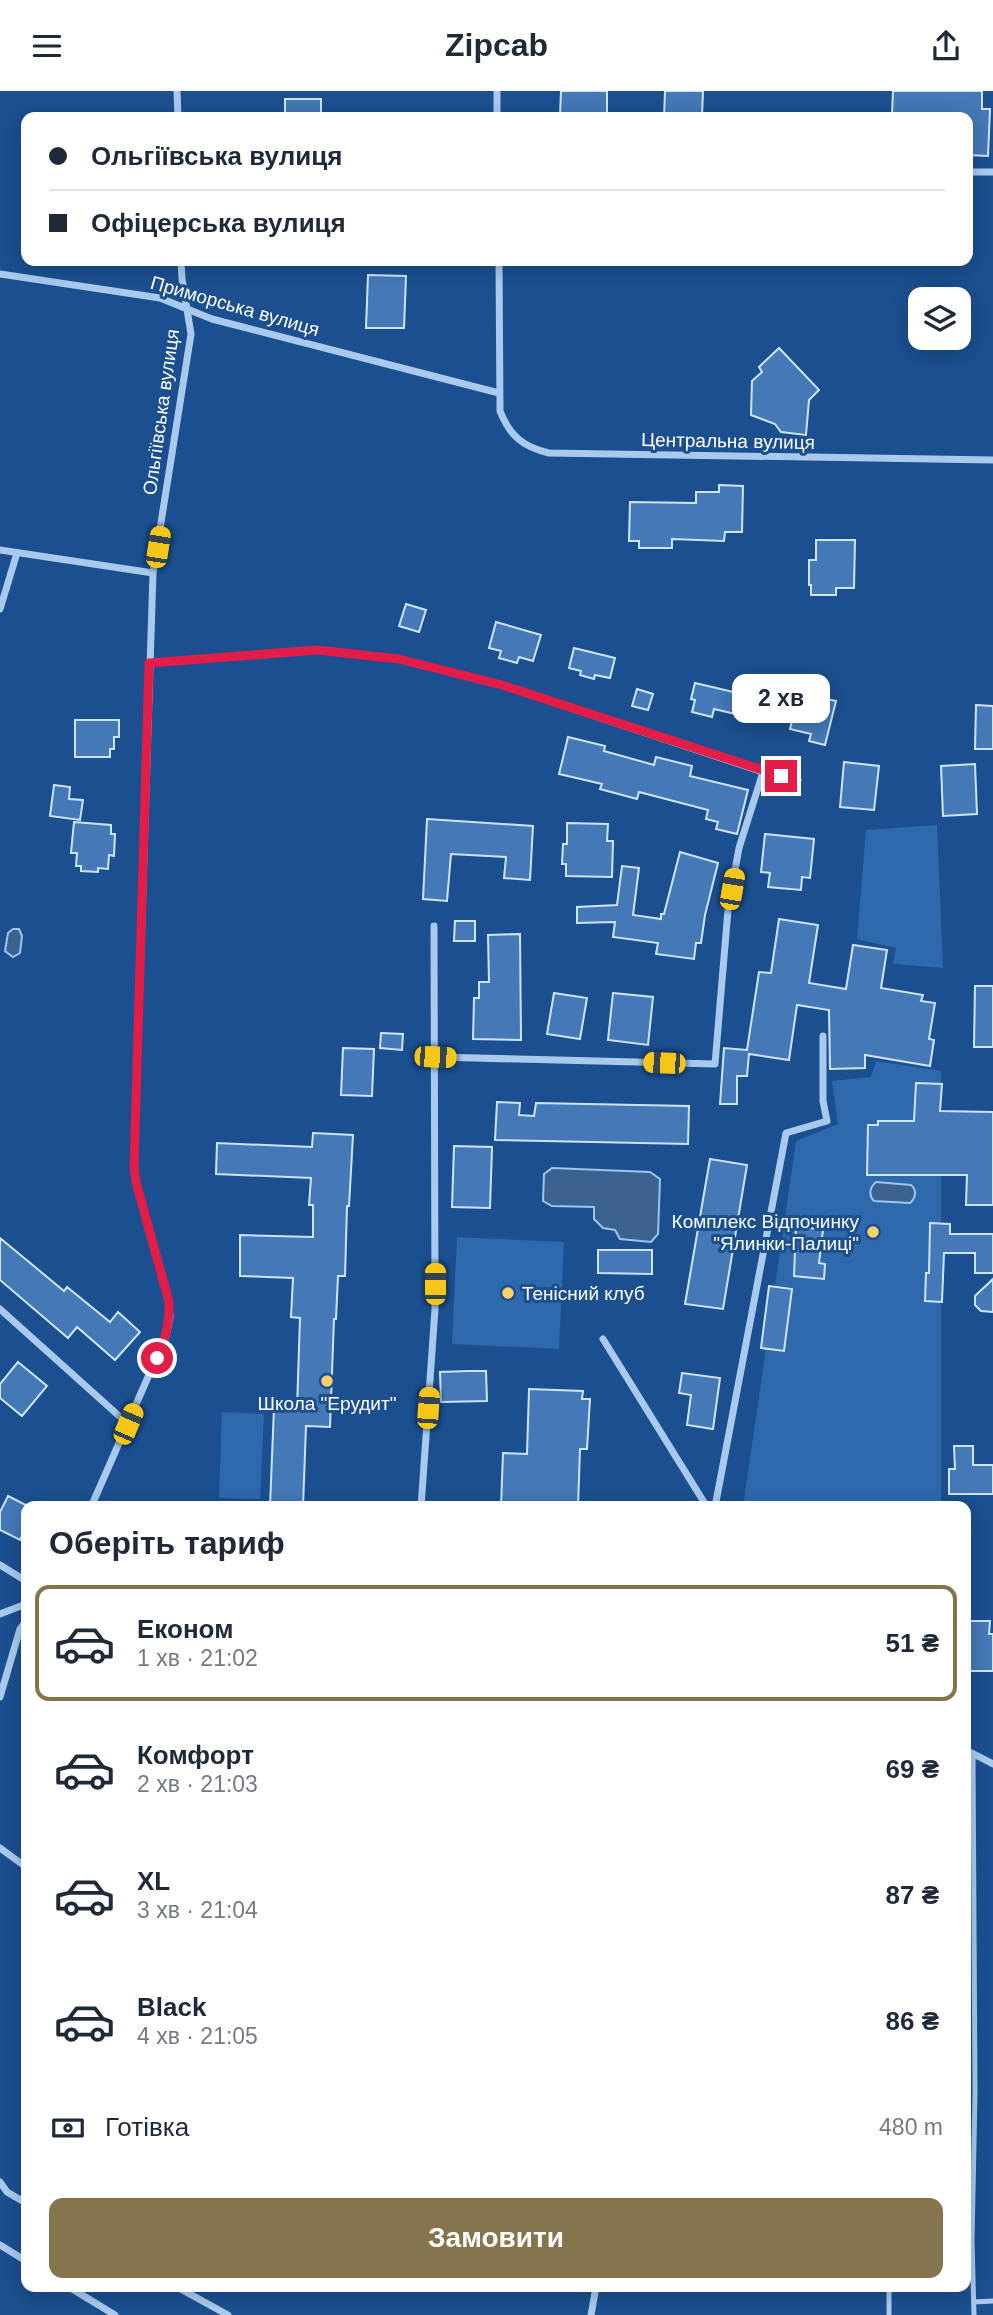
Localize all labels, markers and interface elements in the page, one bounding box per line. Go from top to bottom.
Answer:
icon: menu [28,27,66,65]
text: Zipcab [445,27,548,63]
icon: share [927,27,965,65]
text: Ольгіївська вулиця [91,141,342,171]
text: Офіцерська вулиця [91,208,346,238]
street label: Приморська вулиця [148,272,322,340]
map controls [908,287,971,350]
button: layers [908,287,971,350]
street label: Ольгіївська вулиця [139,328,183,496]
street label: Центральна вулиця [641,429,815,453]
car [145,525,172,569]
callout: 2 хв [732,675,830,723]
text: 2 хв [758,685,804,711]
route end [765,760,797,792]
car [719,866,746,912]
car [414,1046,457,1068]
car [643,1052,686,1074]
place label: Комплекс Відпочинку "Ялинки-Палиці" [672,1211,859,1254]
marker: Комплекс Відпочинку "Ялинки-Палиці" [865,1224,881,1240]
car [425,1263,446,1305]
place label: Тенісний клуб [522,1283,645,1304]
marker: Тенісний клуб [500,1285,516,1301]
route start [141,1342,173,1374]
marker: Школа "Ерудит" [319,1373,335,1389]
car [417,1386,440,1430]
place label: Школа "Ерудит" [258,1393,396,1414]
car [111,1401,146,1447]
text: Оберіть тариф [49,1525,285,1561]
icon: car [53,1612,116,1675]
text: Економ [137,1614,233,1644]
text: 51 ₴ [886,1628,939,1658]
text: 1 хв · 21:02 [137,1645,258,1671]
icon: car [53,1738,116,1801]
text: Комфорт [137,1740,254,1770]
text: 69 ₴ [886,1754,939,1784]
text: 2 хв · 21:03 [137,1771,258,1797]
icon: car [53,1864,116,1927]
text: XL [137,1866,170,1896]
text: 87 ₴ [886,1880,939,1910]
text: 3 хв · 21:04 [137,1897,258,1923]
icon: car [53,1990,116,2053]
text: Black [137,1992,206,2022]
text: 86 ₴ [886,2006,939,2036]
text: 4 хв · 21:05 [137,2023,258,2049]
icon: cash [49,2109,87,2147]
text: Готівка [105,2112,189,2142]
text: 480 m [879,2114,943,2140]
button: Замовити [49,2198,943,2278]

